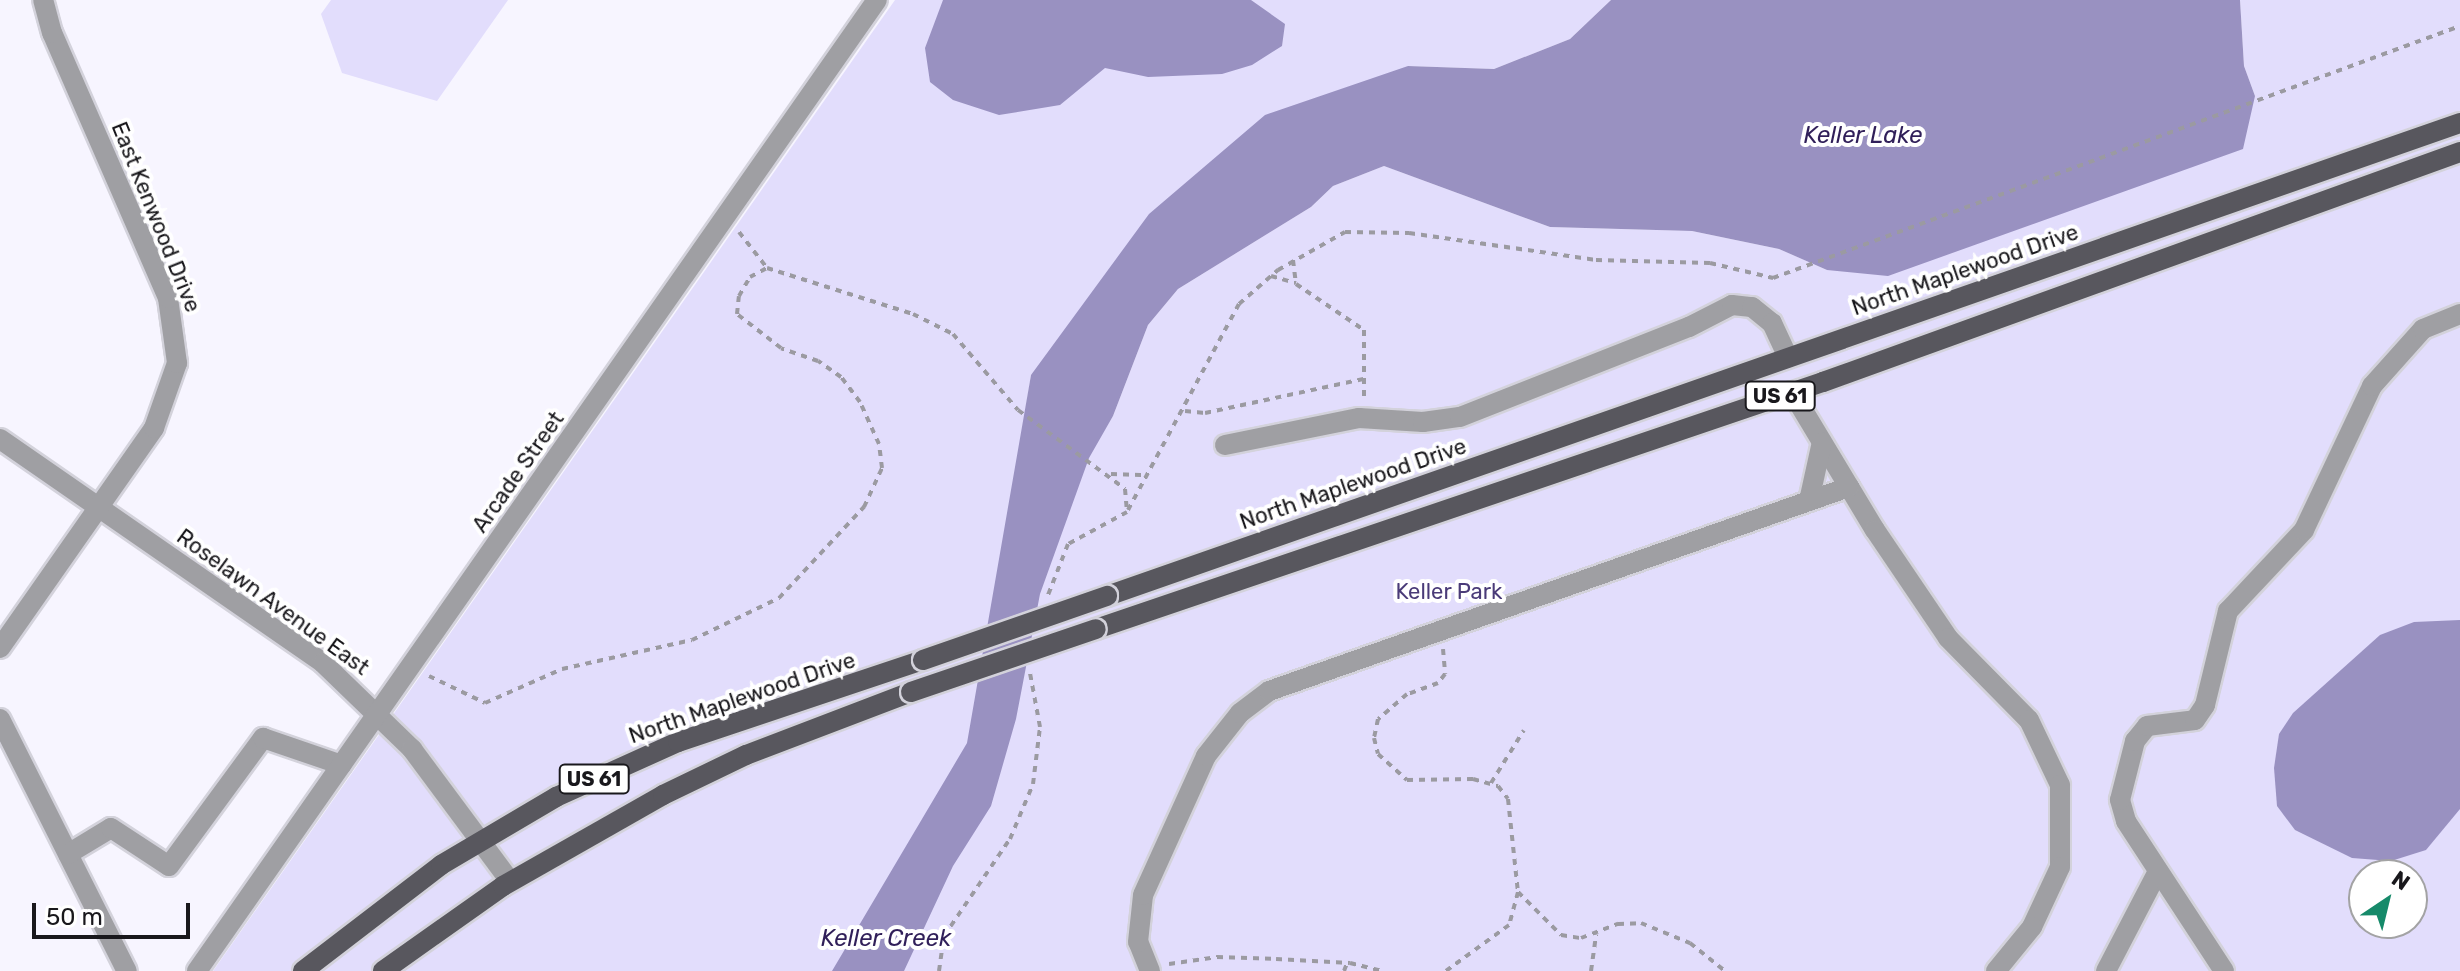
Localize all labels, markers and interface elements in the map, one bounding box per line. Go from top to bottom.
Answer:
street label: East Kenwood Drive [106,118,206,316]
water label: Keller Lake [1803,122,1923,150]
street label: North Maplewood Drive [1848,219,2082,321]
road number: US 61 [1744,380,1816,412]
street label: Arcade Street [467,406,569,538]
street label: North Maplewood Drive [1236,433,1470,535]
street label: Roselawn Avenue East [171,523,375,681]
park label: Keller Park [1395,579,1503,605]
street label: North Maplewood Drive [625,647,859,749]
road number: US 61 [558,763,630,795]
north arrow [2348,859,2428,939]
text: N [2387,865,2415,896]
scale bar [36,887,194,937]
text: 50 m [46,903,103,931]
water label: Keller Creek [820,925,952,953]

